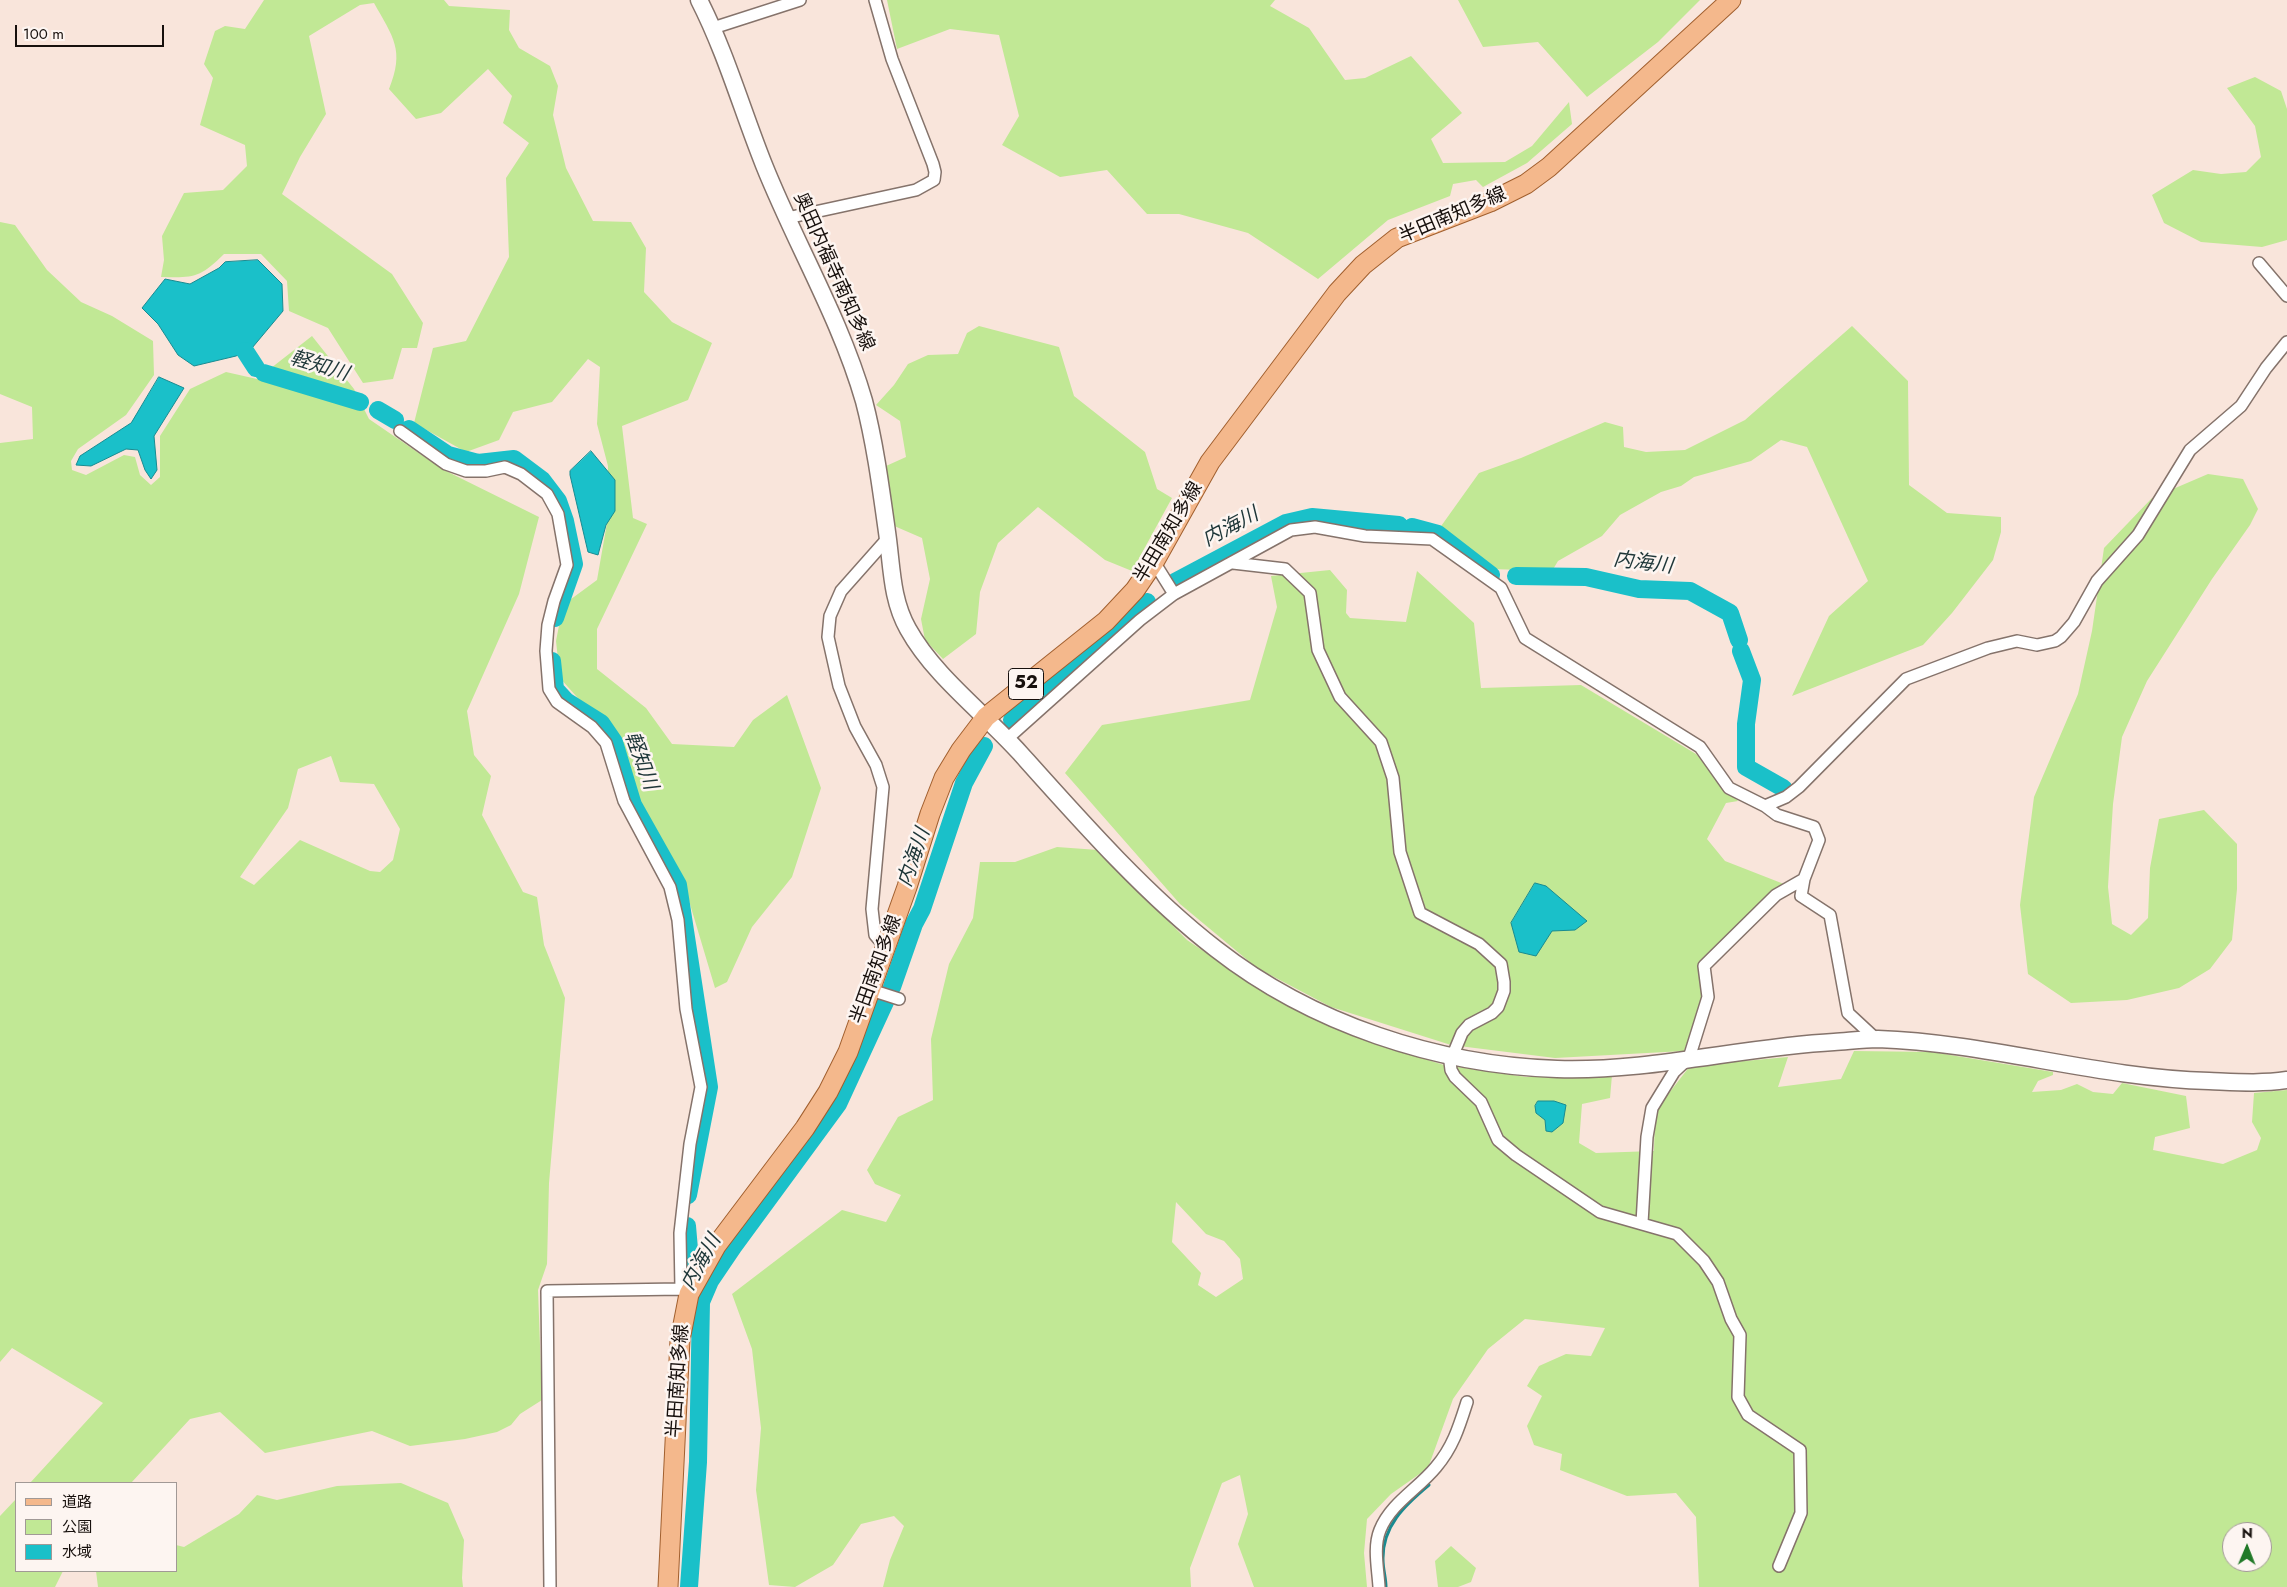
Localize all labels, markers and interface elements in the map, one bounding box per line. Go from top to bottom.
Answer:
scale bar [18,15,166,47]
text: 100 m [23,23,64,45]
street label: 半田南知多線 [1396,183,1510,249]
street label: 奥田内福寺南知多線 [788,189,878,355]
water label: 軽知川 [287,347,351,387]
street label: 半田南知多線 [1130,478,1208,588]
water label: 内海川 [1199,503,1263,553]
water label: 内海川 [1612,548,1674,580]
road number: 52 [1008,669,1044,700]
water label: 軽知川 [618,729,662,793]
water label: 内海川 [894,826,936,890]
street label: 半田南知多線 [847,913,907,1027]
water label: 内海川 [677,1231,727,1295]
street label: 半田南知多線 [664,1323,694,1439]
legend [15,1482,178,1572]
text: 道路 [62,1491,92,1513]
text: 公園 [62,1516,92,1538]
north arrow [2222,1522,2272,1572]
text: N [2242,1523,2253,1543]
text: 水域 [62,1541,92,1563]

